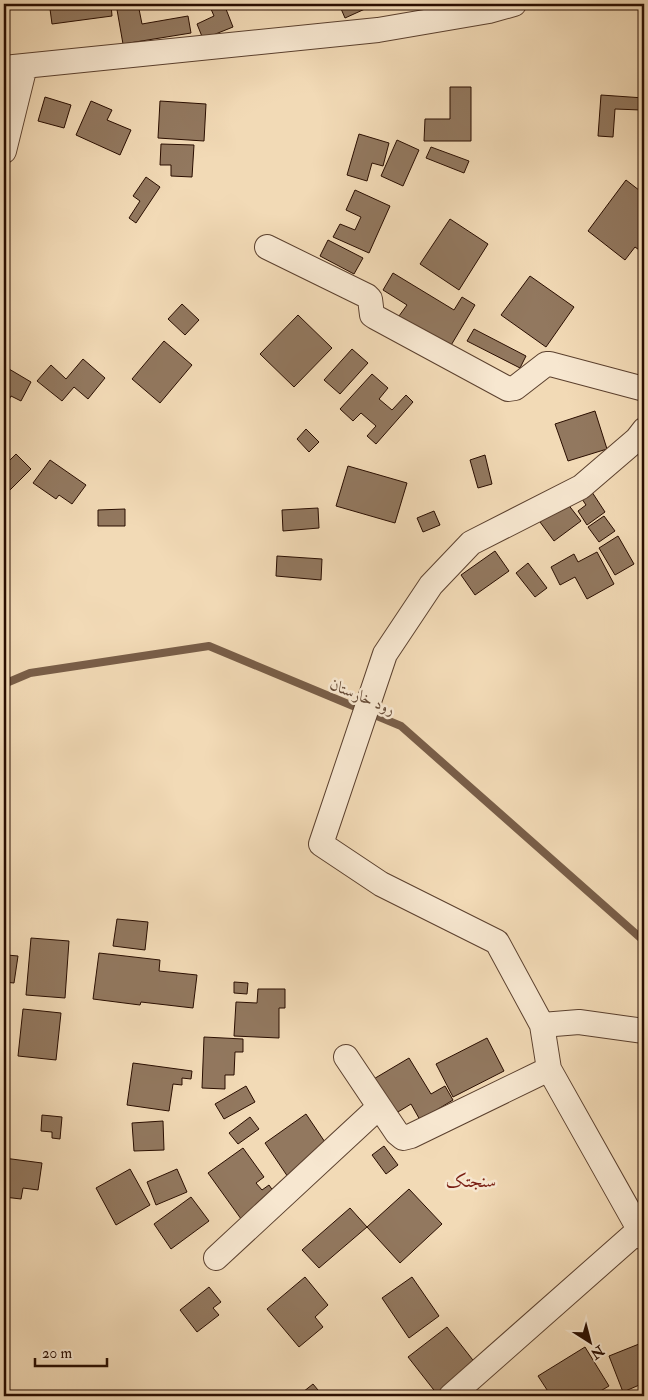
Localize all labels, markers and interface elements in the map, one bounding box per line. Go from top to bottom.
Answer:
water label: رود خارستان [327,674,398,720]
district label: سنجتک [446,1170,496,1193]
north arrow [566,1318,616,1368]
scale bar [35,1335,108,1367]
text: N [587,1341,608,1363]
text: 20 m [42,1344,72,1363]

